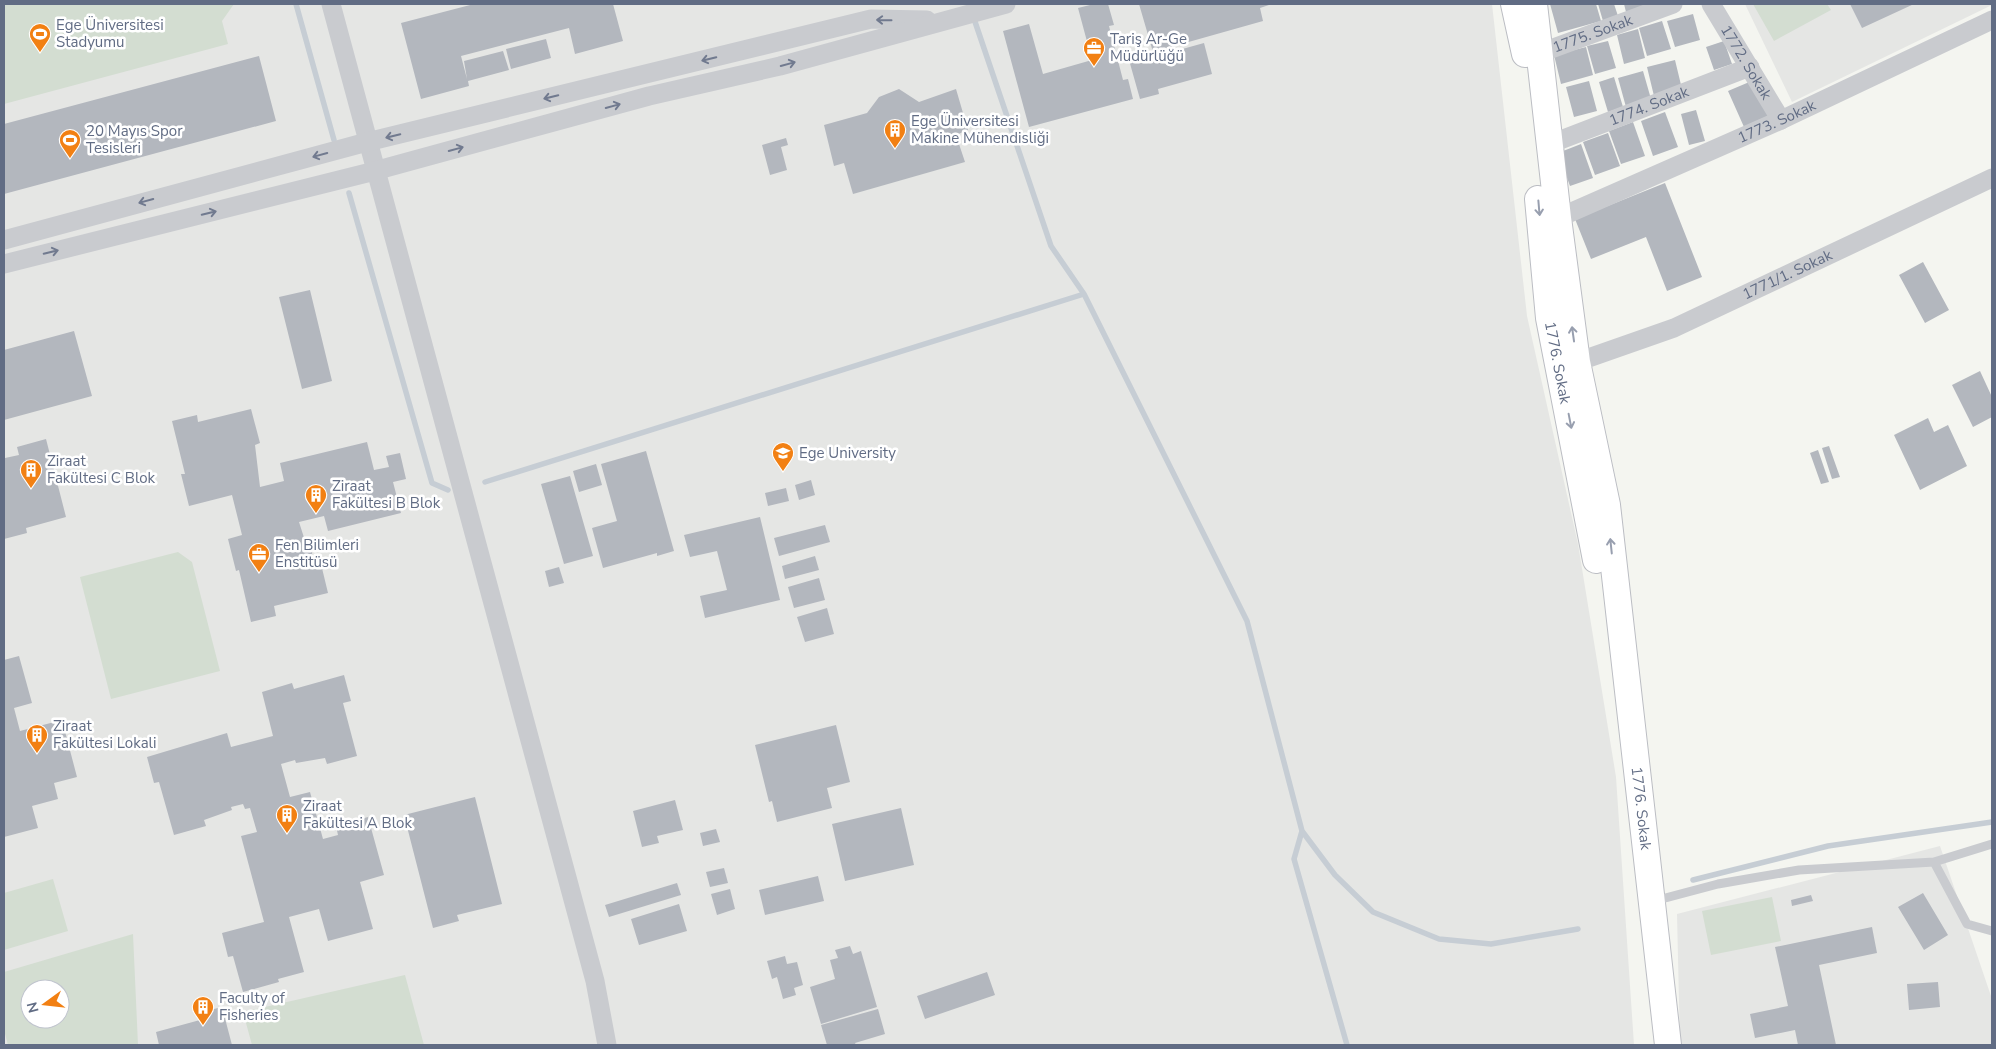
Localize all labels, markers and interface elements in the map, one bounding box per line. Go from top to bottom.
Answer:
street label: 1775. Sokak [1550,10,1636,58]
place label: Ege Üniversitesi Stadyumu [56,15,164,52]
one-way arrow [876,15,892,24]
street label: 1772. Sokak [1716,21,1777,104]
sports icon: Ege Üniversitesi Stadyumu [28,22,52,53]
place label: Tariş Ar-Ge Müdürlüğü [1110,29,1187,66]
office icon: Tariş Ar-Ge Müdürlüğü [1082,36,1106,67]
one-way arrow [701,55,717,64]
one-way arrow [779,59,795,68]
street label: 1774. Sokak [1606,81,1692,130]
one-way arrow [544,93,560,102]
street label: 1773. Sokak [1734,95,1819,148]
one-way arrow [604,101,620,110]
place label: Ege Üniversitesi Makine Mühendisliği [911,111,1049,148]
building icon: Ege Üniversitesi Makine Mühendisliği [883,118,907,149]
place label: 20 Mayıs Spor Tesisleri [86,121,183,158]
sports icon: 20 Mayıs Spor Tesisleri [58,128,82,159]
one-way arrow [386,132,402,141]
one-way arrow [447,143,463,153]
one-way arrow [312,150,328,160]
one-way arrow [139,197,155,207]
one-way arrow [1534,200,1544,216]
one-way arrow [200,207,216,217]
street label: 1771/1. Sokak [1739,245,1836,304]
one-way arrow [43,247,59,256]
street label: 1776. Sokak [1540,320,1576,406]
one-way arrow [1568,327,1578,343]
one-way arrow [1565,412,1575,428]
school or university icon: Ege University [771,441,795,472]
place label: Ege University [799,443,896,463]
place label: Ziraat Fakültesi C Blok [47,451,156,488]
building icon: Ziraat Fakültesi C Blok [19,458,43,489]
place label: Ziraat Fakültesi B Blok [332,476,441,513]
building icon: Ziraat Fakültesi B Blok [304,483,328,514]
place label: Fen Bilimleri Enstitüsü [275,535,359,572]
one-way arrow [1606,538,1616,554]
office icon: Fen Bilimleri Enstitüsü [247,542,271,573]
place label: Ziraat Fakültesi Lokali [53,716,157,753]
building icon: Ziraat Fakültesi Lokali [25,723,49,754]
street label: 1776. Sokak [1627,766,1656,852]
place label: Ziraat Fakültesi A Blok [303,796,412,833]
building icon: Ziraat Fakültesi A Blok [275,803,299,834]
north arrow [20,979,70,1029]
place label: Faculty of Fisheries [219,988,286,1025]
building icon: Faculty of Fisheries [191,995,215,1026]
text: N [22,1000,43,1015]

